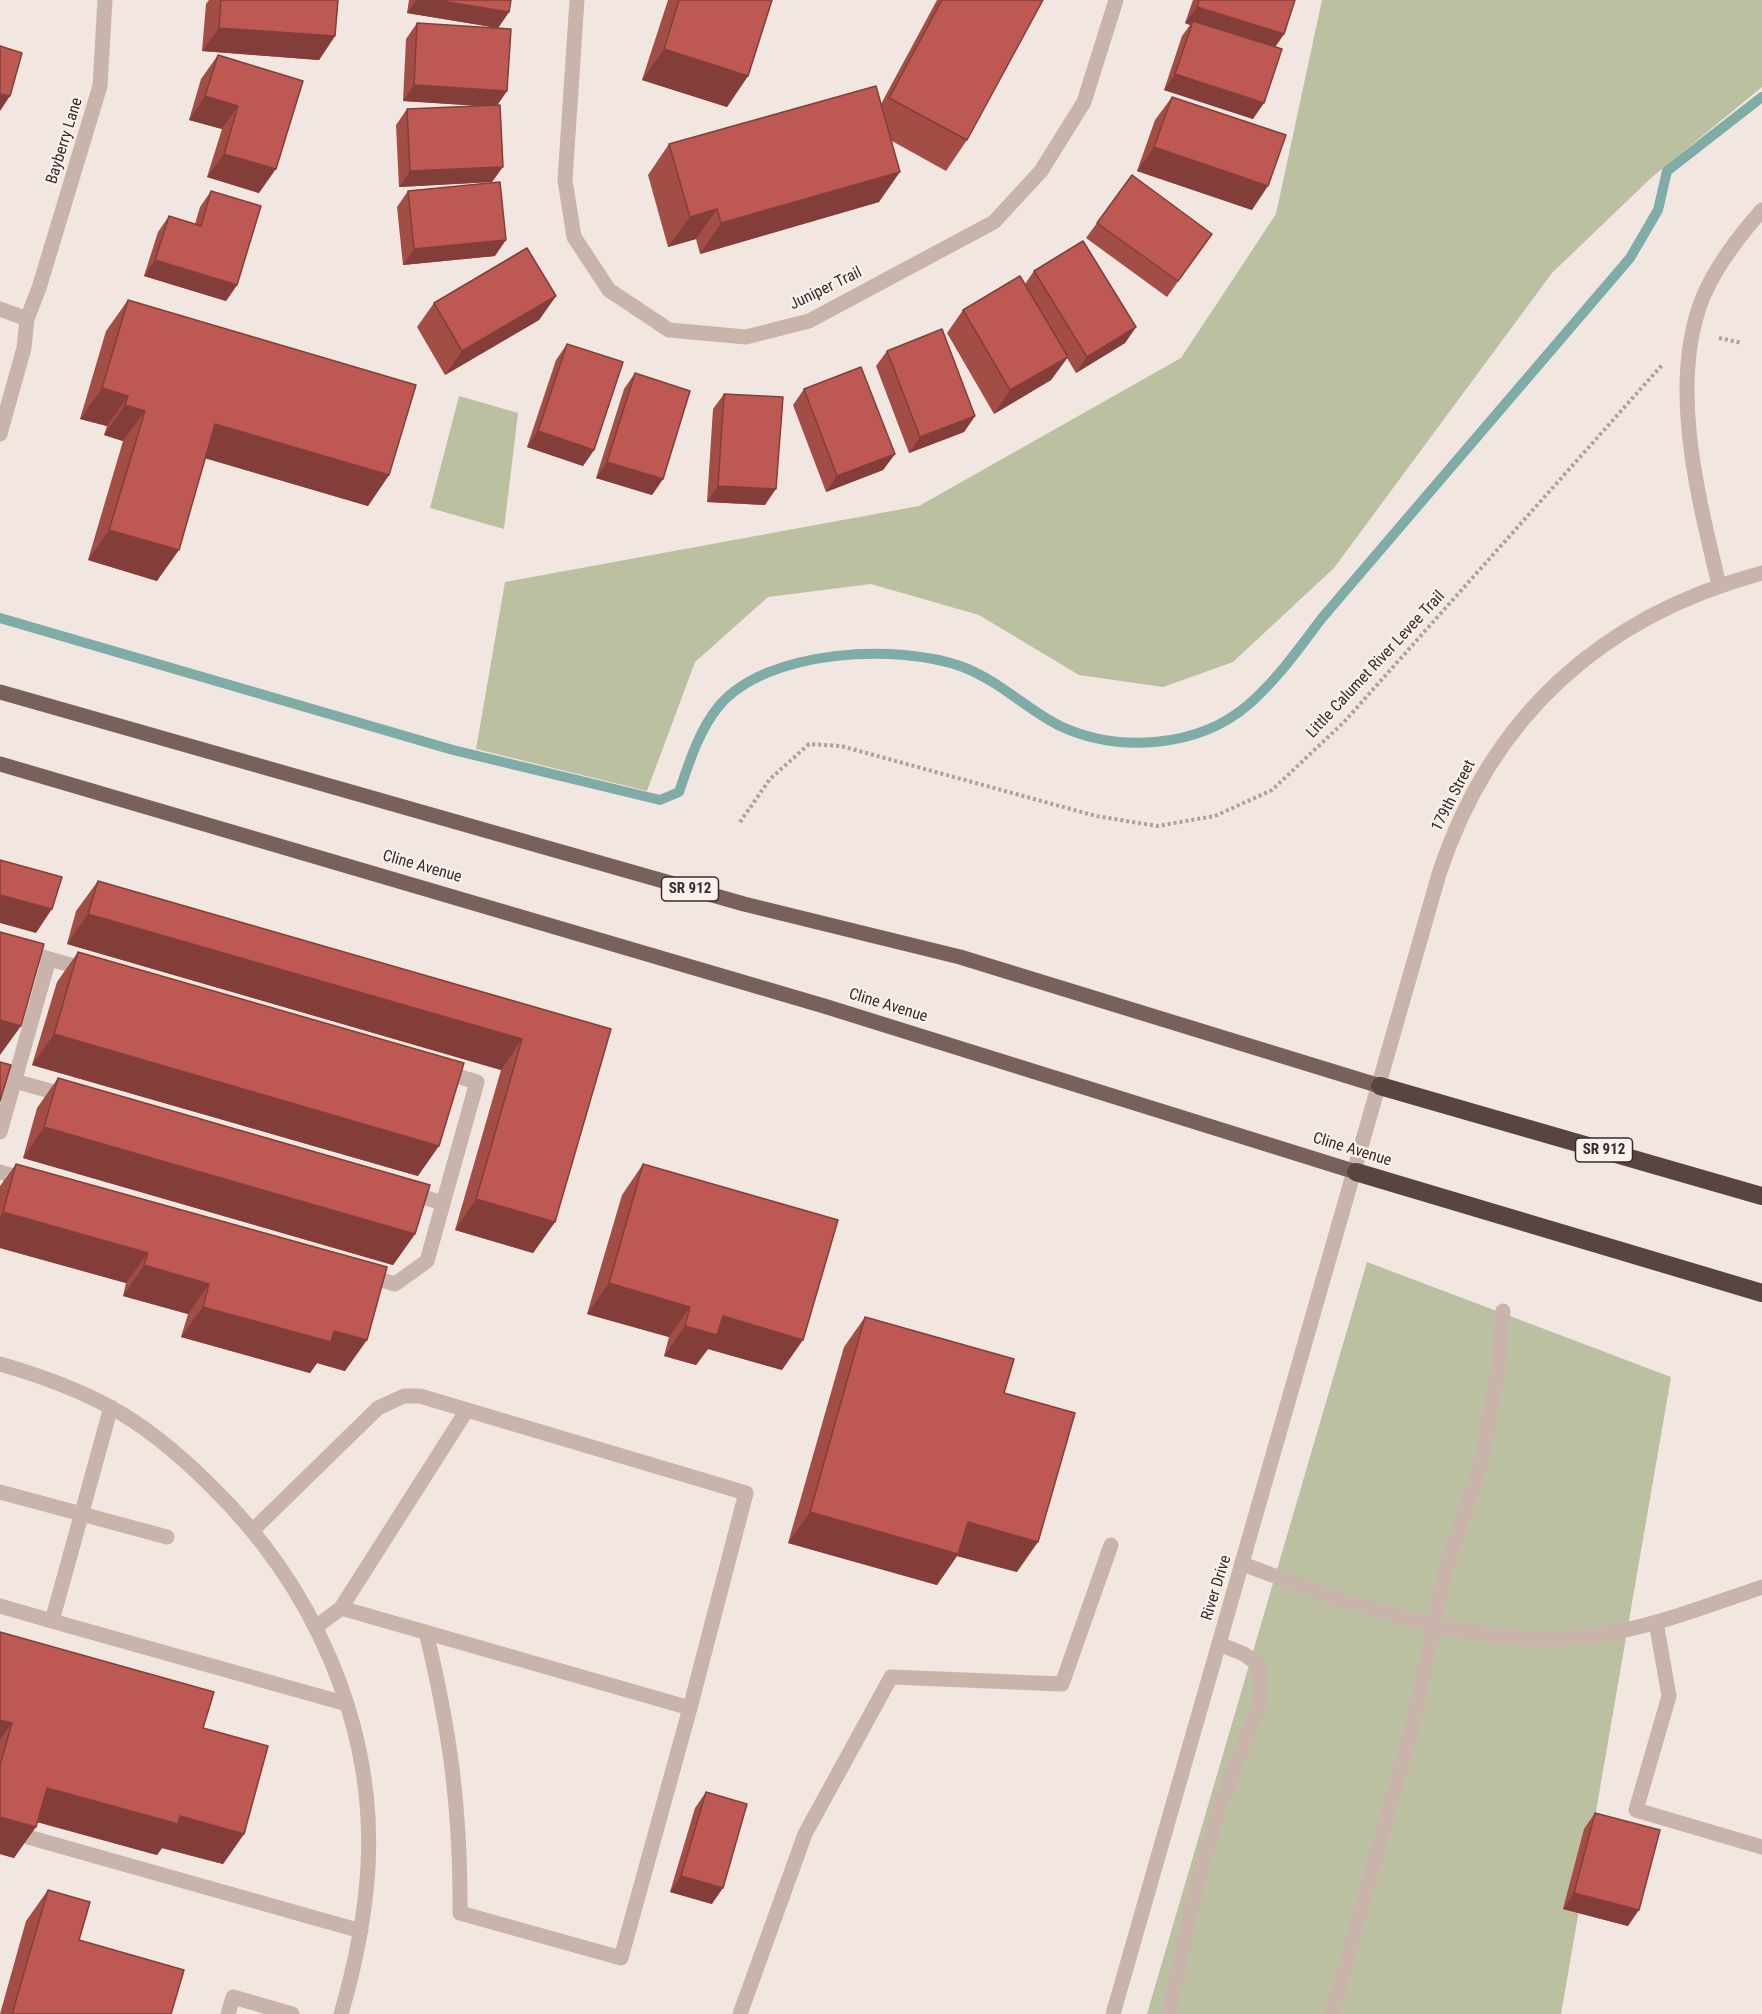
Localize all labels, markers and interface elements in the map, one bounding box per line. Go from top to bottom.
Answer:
street label: Bayberry Lane [43,96,87,186]
street label: Juniper Trail [787,263,865,315]
street label: Little Calumet River Levee Trail [1303,587,1449,743]
street label: 179th Street [1428,757,1480,835]
street label: Cline Avenue [380,847,464,887]
road number: SR 912 [662,877,718,901]
street label: Cline Avenue [846,985,930,1027]
street label: Cline Avenue [1310,1129,1394,1171]
road number: SR 912 [1576,1138,1632,1162]
street label: River Drive [1198,1553,1236,1623]

